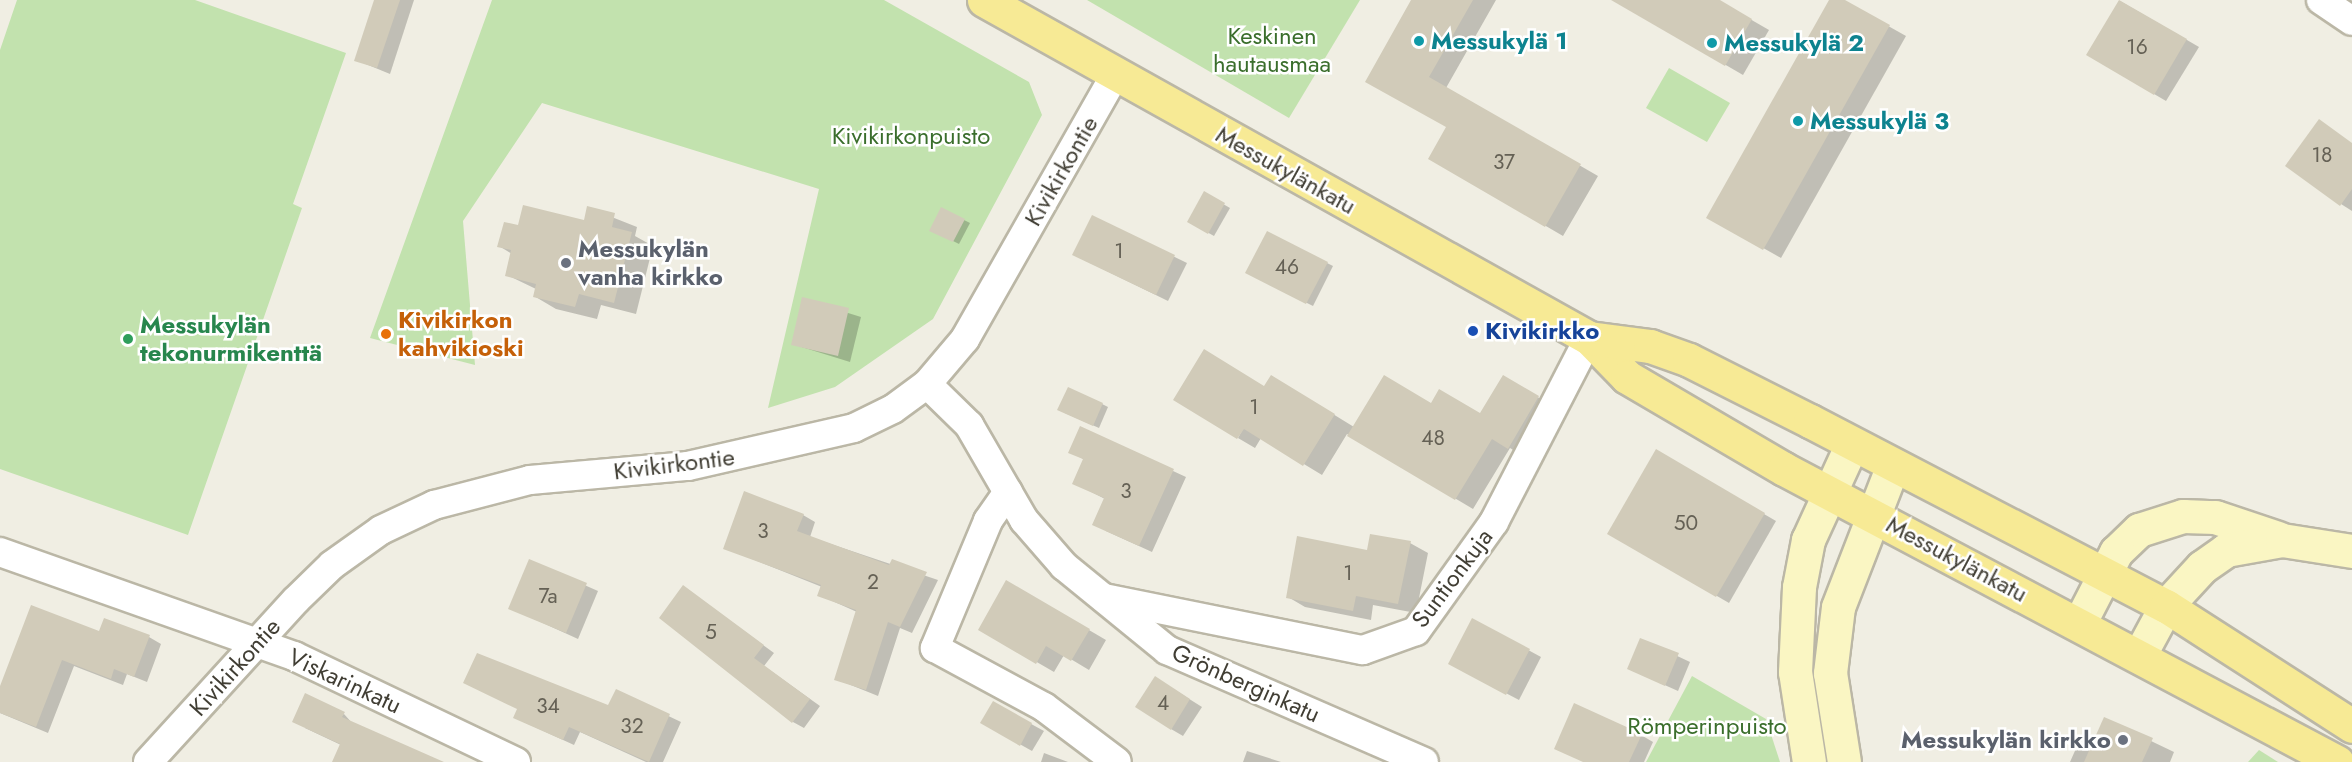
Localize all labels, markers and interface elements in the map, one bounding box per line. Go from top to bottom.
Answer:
park label: Keskinen hautausmaa [1213,22,1331,78]
place label: Messukylä 1 [1431,27,1567,55]
place label: Messukylä 2 [1724,29,1864,57]
marker: Messukylä 1 [1412,34,1426,48]
house number: 16 [2126,34,2148,60]
marker: Messukylä 2 [1705,36,1719,50]
place label: Messukylä 3 [1810,107,1949,135]
street label: Kivikirkontie [1018,111,1104,231]
marker: Messukylä 3 [1791,114,1805,128]
street label: Messukylänkatu [1211,120,1361,220]
park label: Kivikirkonpuisto [832,122,990,150]
house number: 18 [2312,142,2332,168]
house number: 37 [1493,149,1515,175]
place label: Messukylän vanha kirkko [578,235,723,291]
house number: 1 [1114,238,1124,264]
house number: 46 [1275,254,1299,280]
marker: Messukylän vanha kirkko [559,256,573,270]
place label: Kivikirkon kahvikioski [398,306,524,362]
place label: Messukylän tekonurmikenttä [140,311,322,367]
place label: Kivikirkko [1485,317,1600,345]
marker: Kivikirkko [1466,324,1480,338]
marker: Kivikirkon kahvikioski [379,327,393,341]
marker: Messukylän tekonurmikenttä [121,332,135,346]
house number: 1 [1249,394,1259,420]
house number: 48 [1421,425,1445,451]
street label: Kivikirkontie [612,442,736,486]
house number: 3 [1120,478,1132,504]
house number: 50 [1674,510,1698,536]
street label: Messukylänkatu [1882,510,2032,608]
house number: 3 [757,518,769,544]
street label: Suntionkuja [1405,523,1499,633]
house number: 1 [1343,560,1353,586]
house number: 2 [867,569,879,595]
house number: 7a [538,583,558,609]
street label: Kivikirkontie [184,612,286,722]
house number: 5 [705,619,717,645]
street label: Grönberginkatu [1167,637,1325,729]
street label: Viskarinkatu [284,642,406,720]
house number: 4 [1157,690,1169,716]
house number: 34 [536,693,560,719]
park label: Römperinpuisto [1627,712,1787,740]
house number: 32 [620,713,644,739]
place label: Messukylän kirkko [1901,726,2111,754]
marker: Messukylän kirkko [2116,733,2130,747]

